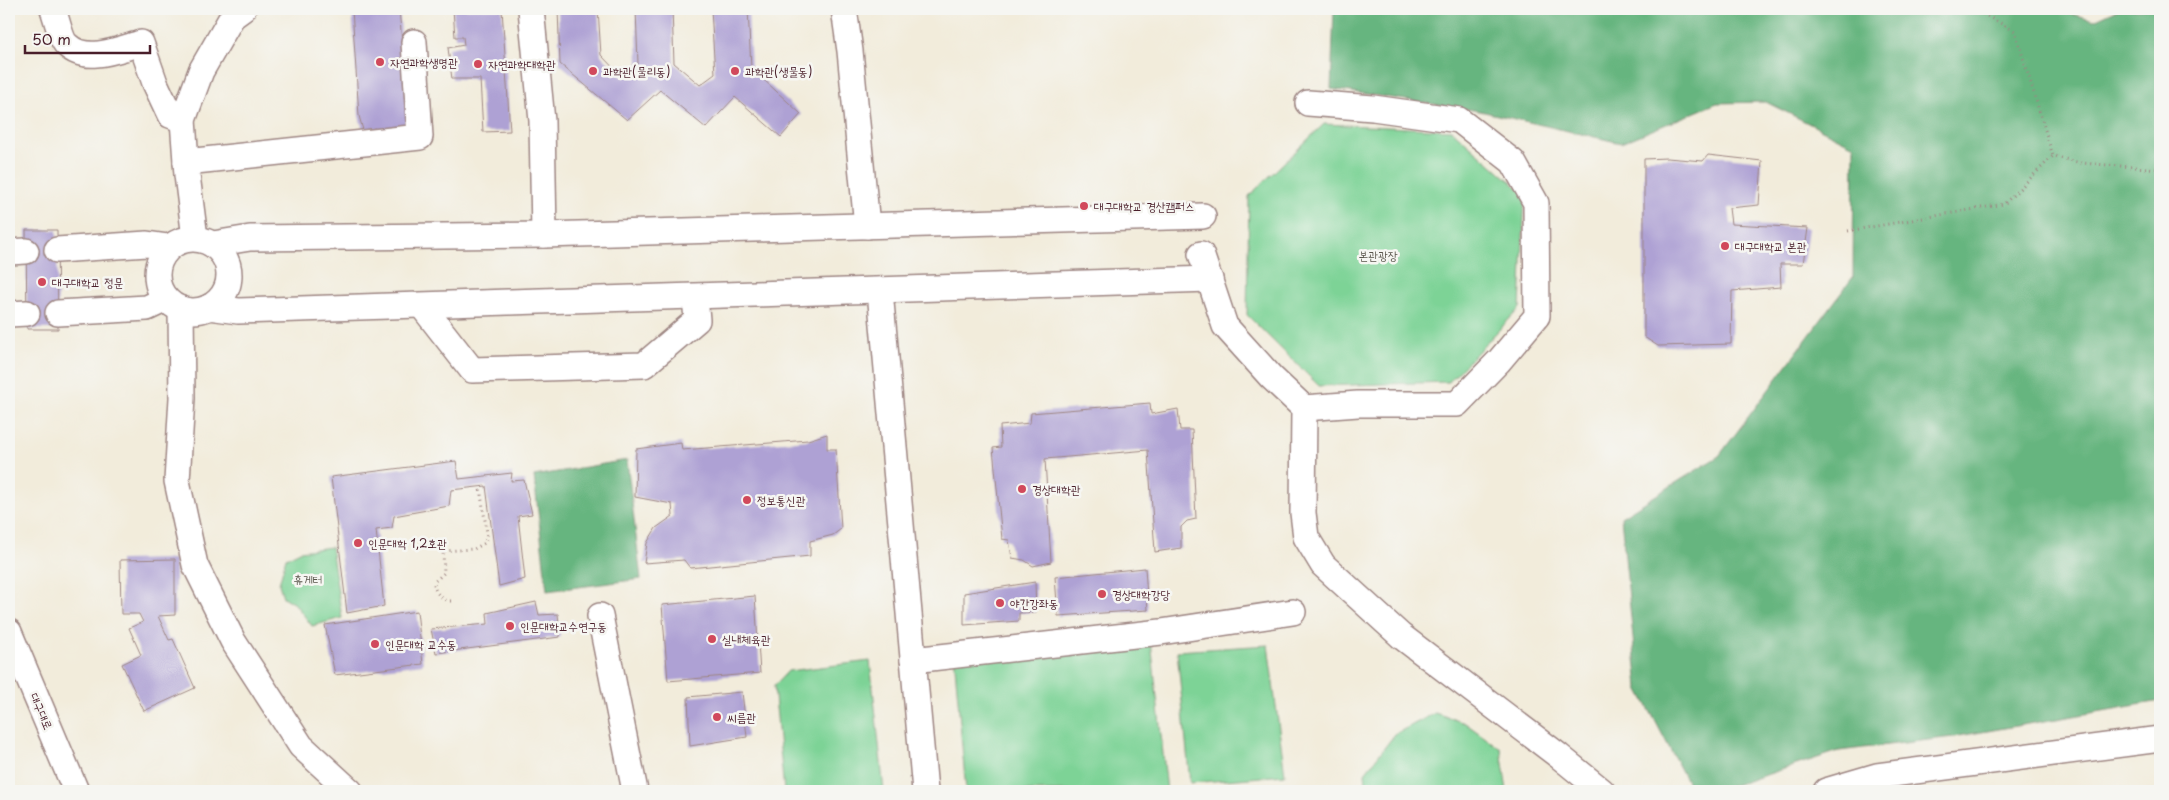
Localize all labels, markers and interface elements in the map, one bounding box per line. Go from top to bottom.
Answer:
scale bar [25,22,150,54]
text: 50 m [32,27,71,50]
place label: 자연과학생명관 [390,53,458,71]
place label: 자연과학대학관 [488,55,556,73]
marker: 자연과학생명관 [374,56,386,68]
marker: 자연과학대학관 [472,58,484,70]
place label: 과학관(물리동) [603,62,670,80]
place label: 과학관(생물동) [745,62,812,80]
marker: 과학관(물리동) [587,65,599,77]
marker: 과학관(생물동) [729,65,741,77]
place label: 대구대학교 경산캠퍼스 [1094,197,1194,215]
marker: 대구대학교 경산캠퍼스 [1078,200,1090,212]
place label: 대구대학교 본관 [1735,237,1807,255]
marker: 대구대학교 본관 [1719,240,1731,252]
park label: 본관광장 [1359,246,1398,264]
place label: 대구대학교 정문 [52,273,124,291]
marker: 대구대학교 정문 [36,276,48,288]
place label: 경상대학관 [1032,480,1081,498]
marker: 경상대학관 [1016,483,1028,495]
place label: 정보통신관 [757,491,806,509]
marker: 정보통신관 [741,494,753,506]
place label: 인문대학 1,2호관 [368,534,447,552]
marker: 인문대학 1,2호관 [352,537,364,549]
park label: 휴게터 [294,570,322,588]
place label: 경상대학강당 [1112,585,1170,603]
marker: 경상대학강당 [1096,588,1108,600]
place label: 야간강좌동 [1010,594,1058,612]
marker: 야간강좌동 [994,597,1006,609]
place label: 인문대학교수연구동 [520,617,607,635]
marker: 인문대학교수연구동 [504,620,516,632]
place label: 실내체육관 [722,630,771,648]
marker: 실내체육관 [706,633,718,645]
place label: 인문대학 교수동 [385,635,457,653]
marker: 인문대학 교수동 [369,638,381,650]
street label: 대구대로 [26,690,58,732]
place label: 씨름관 [727,708,756,726]
marker: 씨름관 [711,711,723,723]

